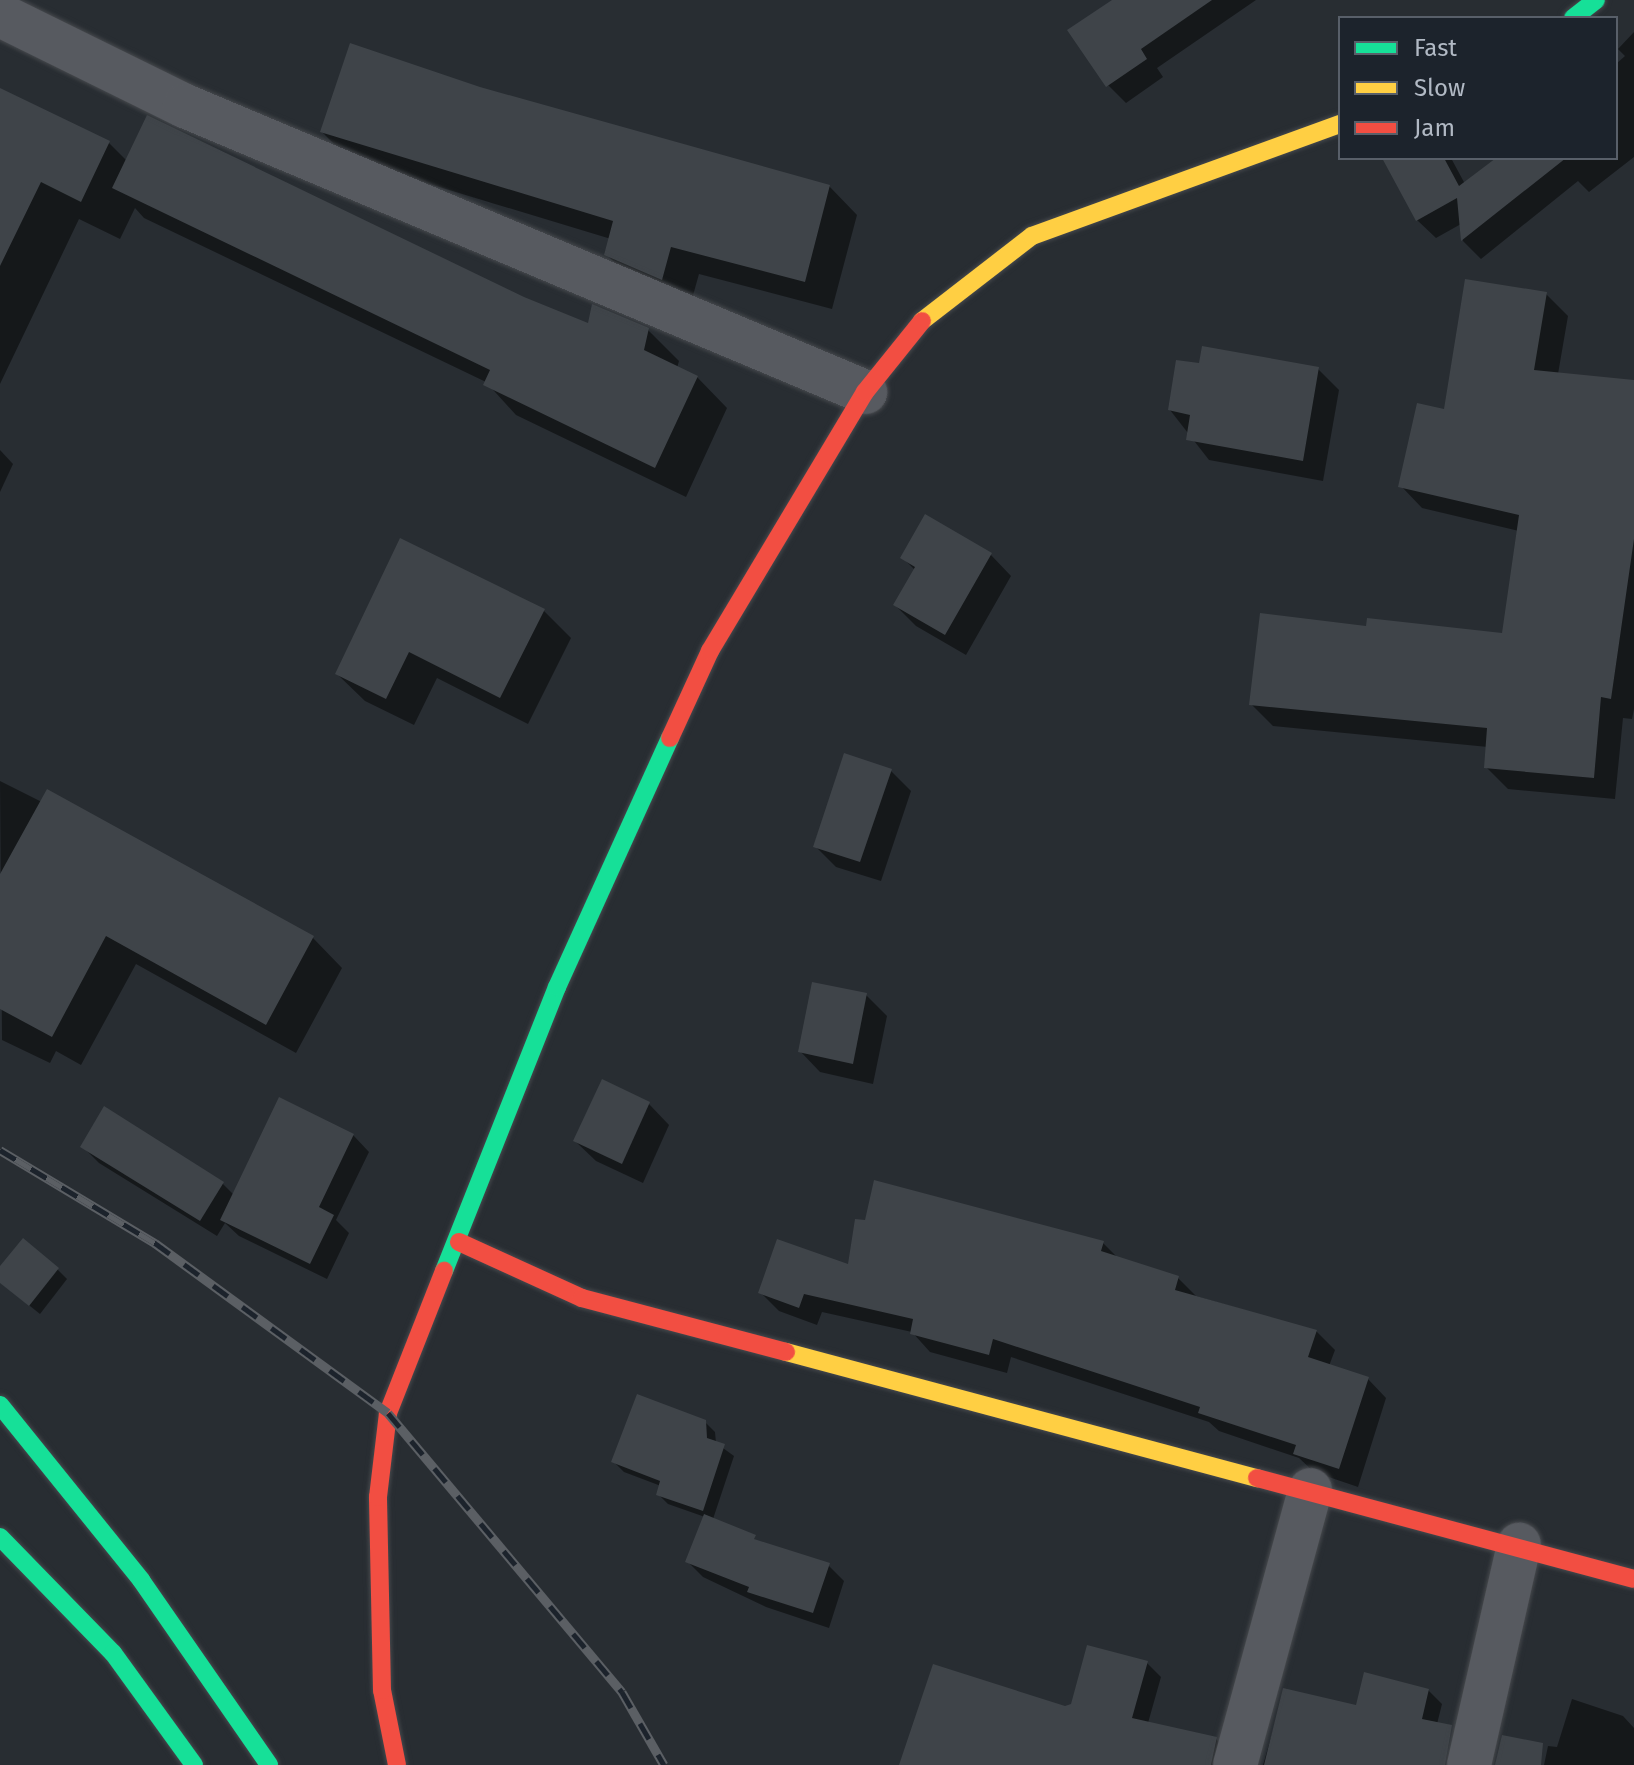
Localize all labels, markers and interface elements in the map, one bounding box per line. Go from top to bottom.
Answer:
legend [1338,16,1618,160]
text: Fast [1414,34,1457,62]
text: Slow [1414,74,1465,102]
text: Jam [1414,114,1455,142]

